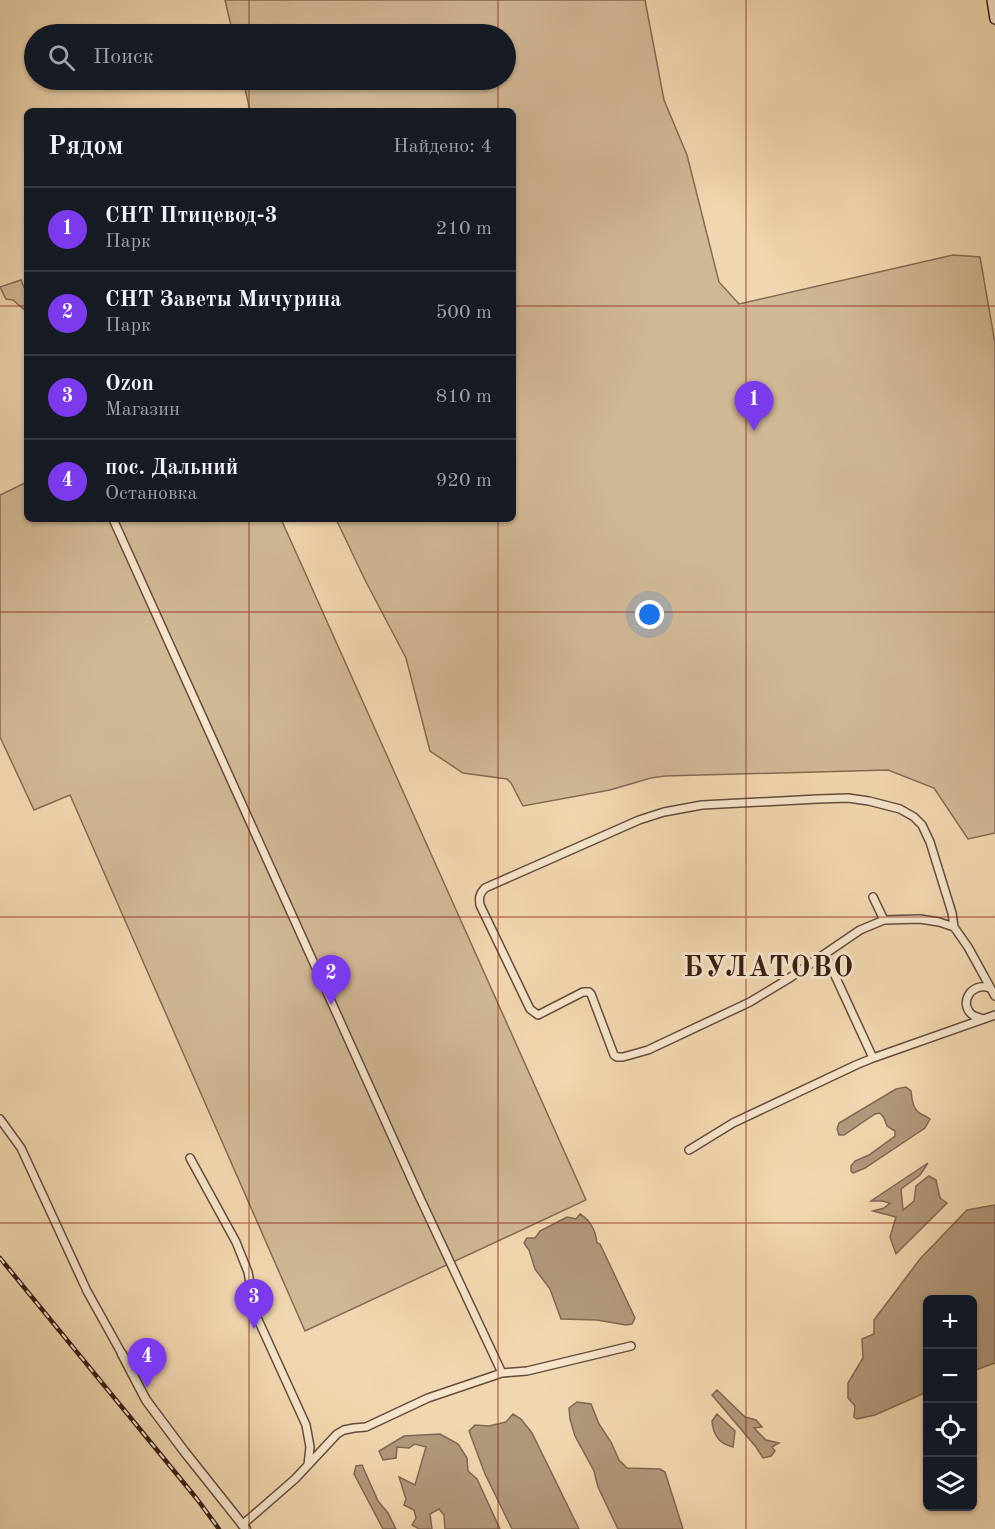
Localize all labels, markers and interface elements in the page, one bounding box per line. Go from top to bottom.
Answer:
search box [24,24,516,90]
icon: search [45,41,78,74]
text: Поиск [93,46,154,68]
text: Рядом [48,134,123,160]
text: Найдено: 4 [393,137,492,157]
text: СНТ Птицевод-3 [105,205,277,227]
text: 1 [62,219,73,239]
text: 210 m [436,219,492,239]
text: Парк [105,232,151,252]
text: СНТ Заветы Мичурина [105,289,341,311]
text: 2 [62,303,73,323]
text: 500 m [436,303,492,323]
text: Парк [105,316,151,336]
text: Ozon [105,373,154,395]
pin: 1 [734,382,774,431]
text: 3 [62,387,73,407]
text: 810 m [436,387,492,407]
text: Магазин [105,400,180,420]
text: пос. Дальний [105,457,238,479]
text: 4 [62,471,73,491]
text: 920 m [436,471,492,491]
text: Остановка [105,484,197,504]
your location [635,600,664,629]
district label: БУЛАТОВО [683,954,855,983]
pin: 2 [312,956,350,1005]
pin: 3 [234,1280,274,1329]
map controls [923,1295,977,1511]
button: + [923,1295,977,1349]
pin: 4 [128,1338,166,1388]
button: − [923,1349,977,1403]
button: locate [923,1403,977,1457]
button: layers [923,1457,977,1511]

